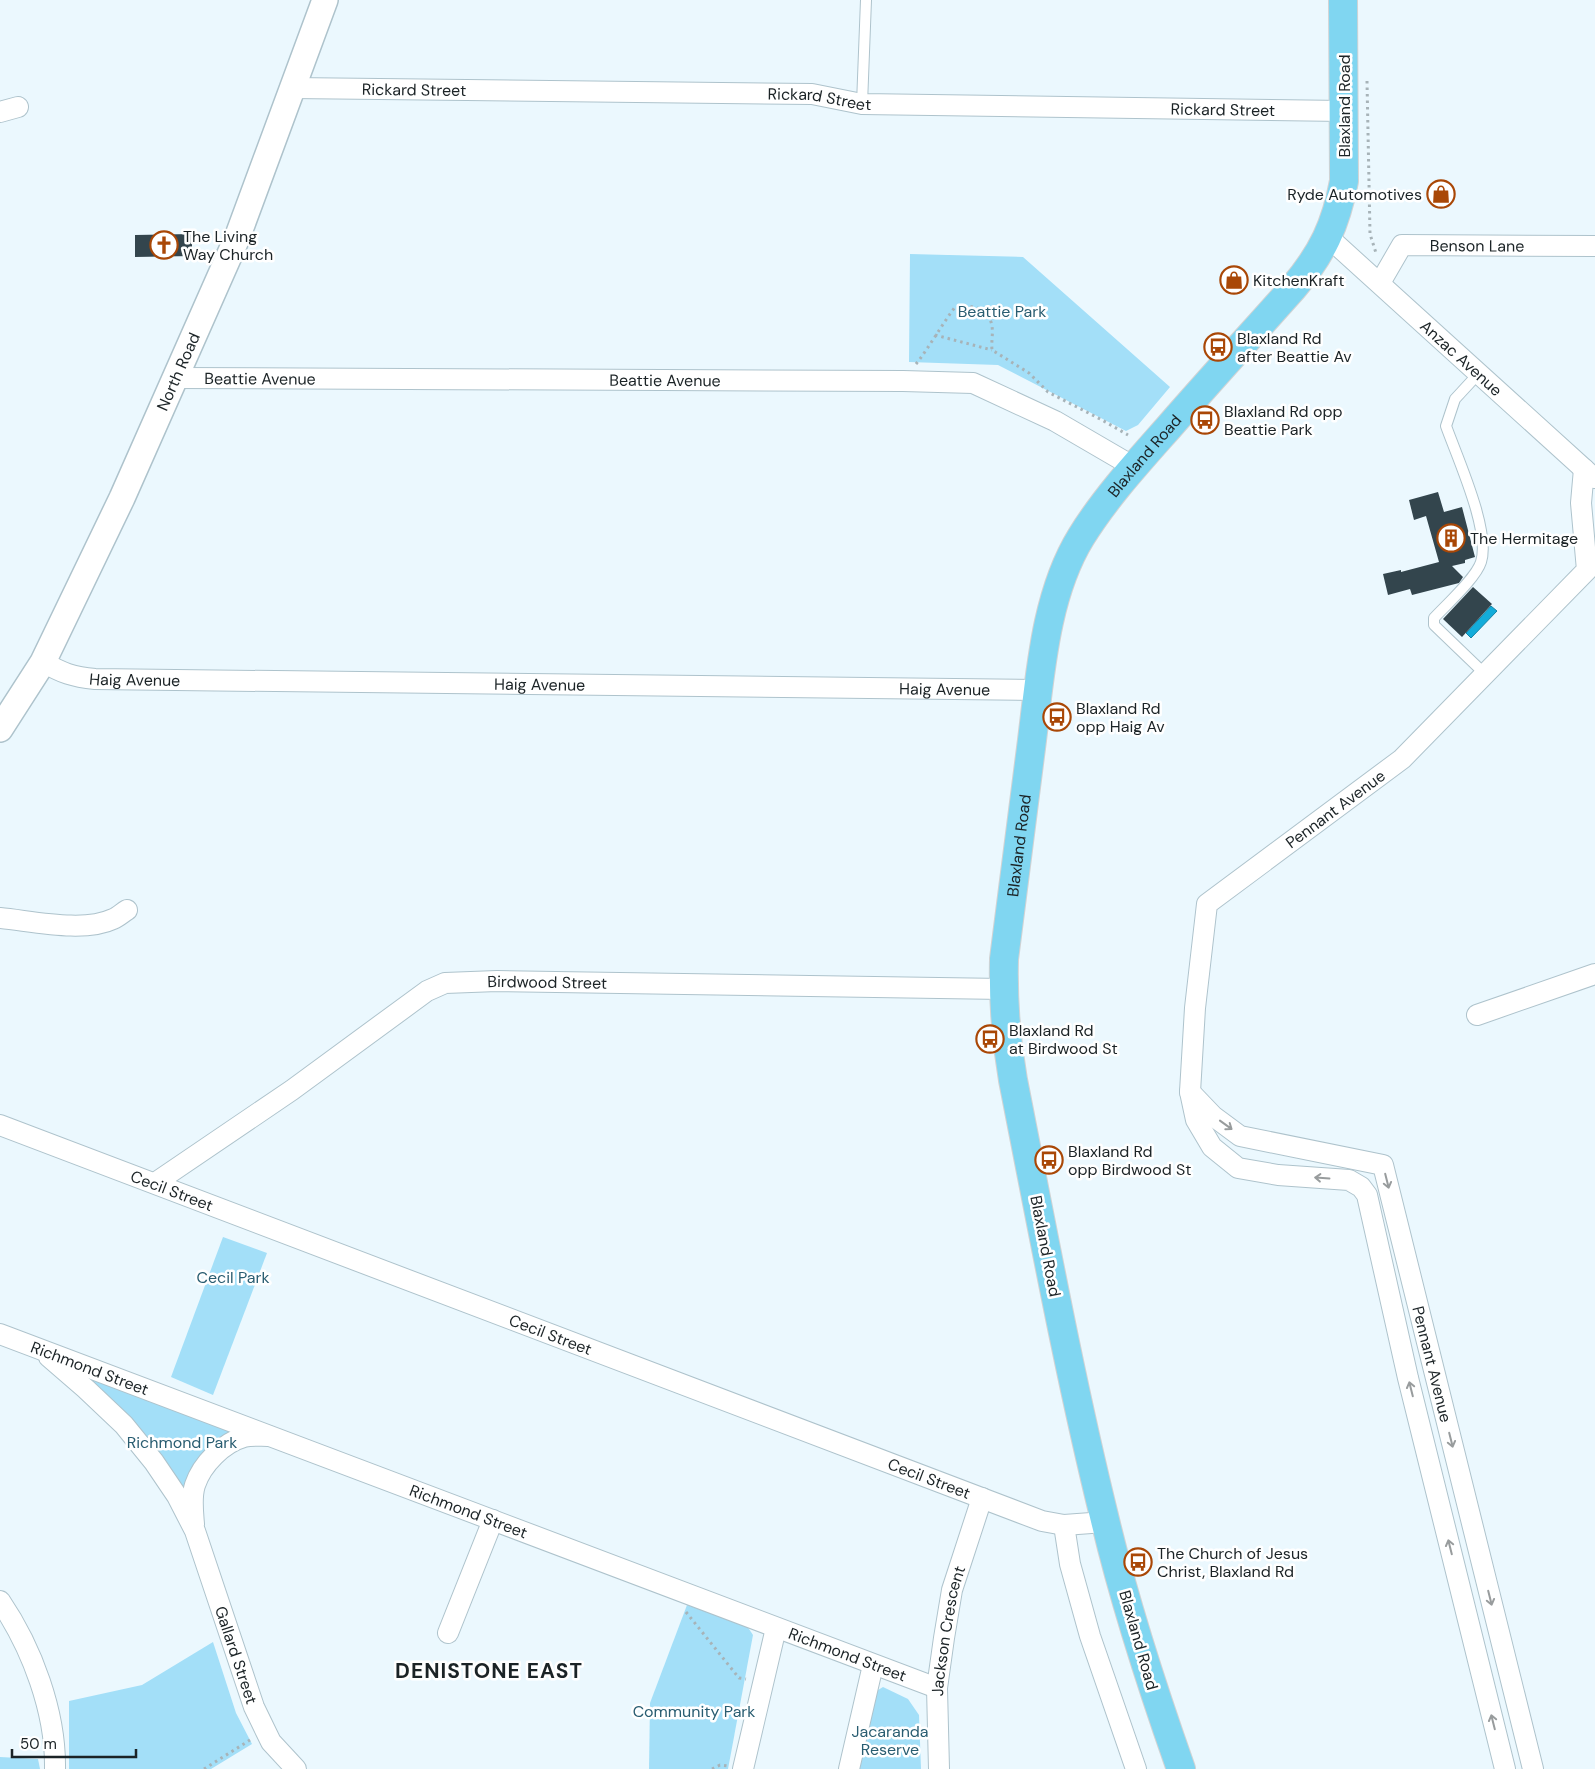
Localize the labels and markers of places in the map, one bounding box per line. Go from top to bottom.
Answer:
shop icon: Ryde Automotives [1426,179,1456,209]
place label: Ryde Automotives [1287,184,1422,205]
place label: The Living Way Church [183,226,273,265]
church icon: The Living Way Church [149,230,179,260]
shop icon: KitchenKraft [1219,265,1249,295]
place label: KitchenKraft [1253,270,1345,291]
place label: Blaxland Rd after Beattie Av [1237,328,1352,367]
bus stop icon: Blaxland Rd after Beattie Av [1203,332,1233,362]
place label: Blaxland Rd opp Beattie Park [1224,401,1342,440]
bus stop icon: Blaxland Rd opp Beattie Park [1190,405,1220,435]
building icon: The Hermitage [1436,523,1466,553]
place label: The Hermitage [1470,528,1578,549]
place label: Blaxland Rd opp Haig Av [1076,698,1165,737]
bus stop icon: Blaxland Rd opp Haig Av [1042,702,1072,732]
place label: Blaxland Rd at Birdwood St [1009,1020,1118,1059]
bus stop icon: Blaxland Rd at Birdwood St [975,1024,1005,1054]
place label: Blaxland Rd opp Birdwood St [1068,1141,1192,1180]
bus stop icon: Blaxland Rd opp Birdwood St [1034,1145,1064,1175]
place label: The Church of Jesus Christ, Blaxland Rd [1157,1543,1308,1582]
bus stop icon: The Church of Jesus Christ, Blaxland Rd [1123,1547,1153,1577]

